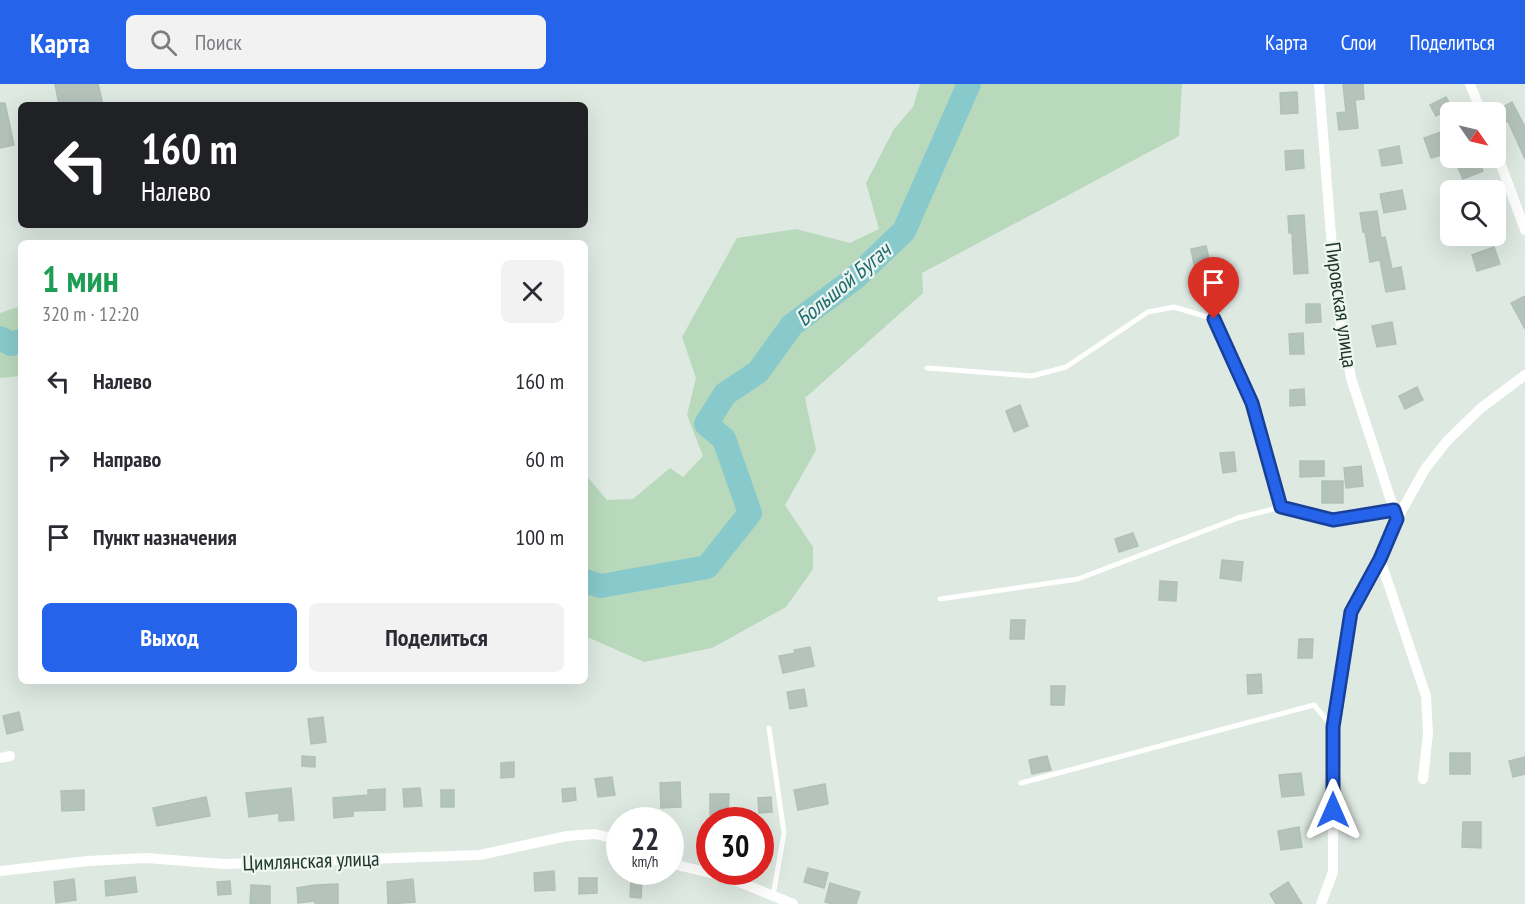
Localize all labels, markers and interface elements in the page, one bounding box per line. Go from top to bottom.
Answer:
search box [126,15,546,69]
text: Карта [30,24,90,61]
icon: search [147,26,180,59]
text: Поиск [195,28,242,56]
text: Карта [1265,29,1308,56]
text: Слои [1341,29,1376,56]
text: Поделиться [1409,29,1495,56]
north arrow [1440,102,1506,168]
map controls [1440,102,1506,246]
text: 160 m [141,121,238,176]
icon: left [42,126,120,204]
text: Налево [141,174,211,208]
button: search [1440,180,1506,246]
water label: Большой Бугач [790,235,898,332]
street label: Пировская улица [1319,240,1364,369]
text: 1 мин [42,255,119,302]
pin [1188,257,1239,319]
button: close [501,260,564,323]
icon: arrive [1197,266,1230,299]
text: 320 m · 12:20 [42,301,139,327]
icon: left [42,365,75,398]
text: Налево [93,367,152,395]
text: 160 m [515,367,564,395]
icon: right [42,443,75,476]
text: Направо [93,445,161,473]
text: 60 m [525,445,564,473]
icon: arrive [42,521,75,554]
text: Пункт назначения [93,523,237,551]
text: 100 m [515,523,564,551]
button: Выход [42,603,297,672]
button: Поделиться [309,603,564,672]
position arrow [1301,778,1365,842]
speed limit sign: 30 [696,807,774,885]
text: 22 [631,819,659,858]
street label: Цимлянская улица [242,845,380,876]
text: km/h [632,852,658,871]

